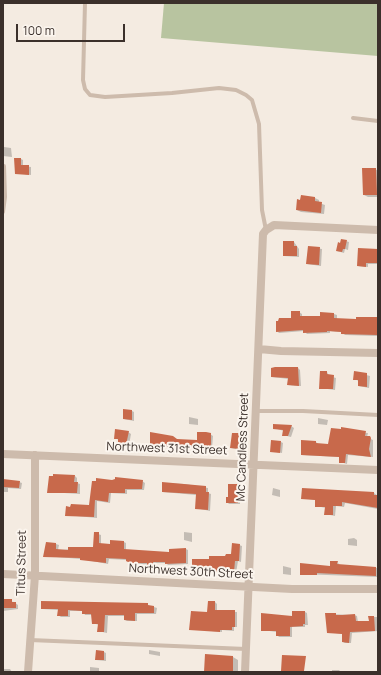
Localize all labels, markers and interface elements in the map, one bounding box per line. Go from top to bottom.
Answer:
scale bar [18,16,127,42]
text: 100 m [23,22,55,39]
street label: Mc Candless Street [234,392,252,502]
street label: Northwest 31st Street [106,440,228,458]
street label: Titus Street [14,530,30,596]
street label: Northwest 30th Street [128,562,254,582]

